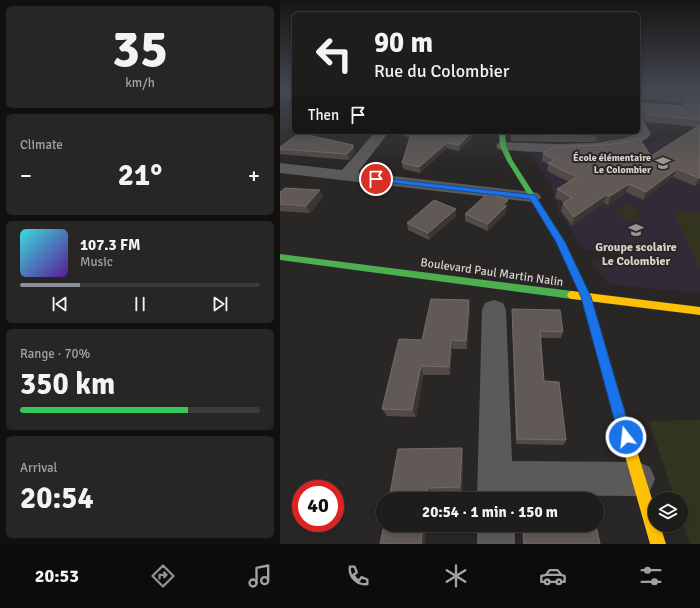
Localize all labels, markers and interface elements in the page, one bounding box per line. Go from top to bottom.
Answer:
text: 35 [112,17,168,81]
text: 90 m [374,26,433,60]
icon: left [308,28,360,80]
text: Rue du Colombier [374,60,509,82]
text: km/h [125,75,155,91]
icon: arrive [347,104,369,126]
text: Then [308,106,339,124]
text: Climate [20,137,63,153]
place label: École élémentaire Le Colombier [573,151,651,176]
school or university icon: École élémentaire Le Colombier [654,154,672,172]
text: 21° [118,157,162,194]
text: − [20,162,32,189]
text: + [248,162,260,189]
pin [359,162,393,196]
icon: arrive [365,168,387,190]
school or university icon: Groupe scolaire Le Colombier [627,221,645,239]
text: 107.3 FM [80,236,141,254]
place label: Groupe scolaire Le Colombier [595,240,677,269]
text: Music [80,254,113,270]
street label: Boulevard Paul Martin Nalin [419,255,564,290]
icon: previous [49,293,71,315]
icon: pause [129,293,151,315]
icon: next [209,293,231,315]
text: Range · 70% [20,346,90,362]
text: 350 km [20,366,115,403]
position arrow [605,416,647,458]
text: Arrival [20,460,57,476]
text: 20:54 [20,480,94,517]
speed limit sign: 40 [292,480,344,532]
map controls [648,492,688,532]
button: layers [648,492,688,532]
text: 20:54 · 1 min · 150 m [422,503,558,521]
icon: directions [149,562,177,590]
icon: music [246,562,274,590]
icon: phone [344,562,372,590]
icon: climate [442,562,470,590]
icon: car [539,562,567,590]
icon: filters [637,562,665,590]
text: 20:53 [35,565,79,587]

